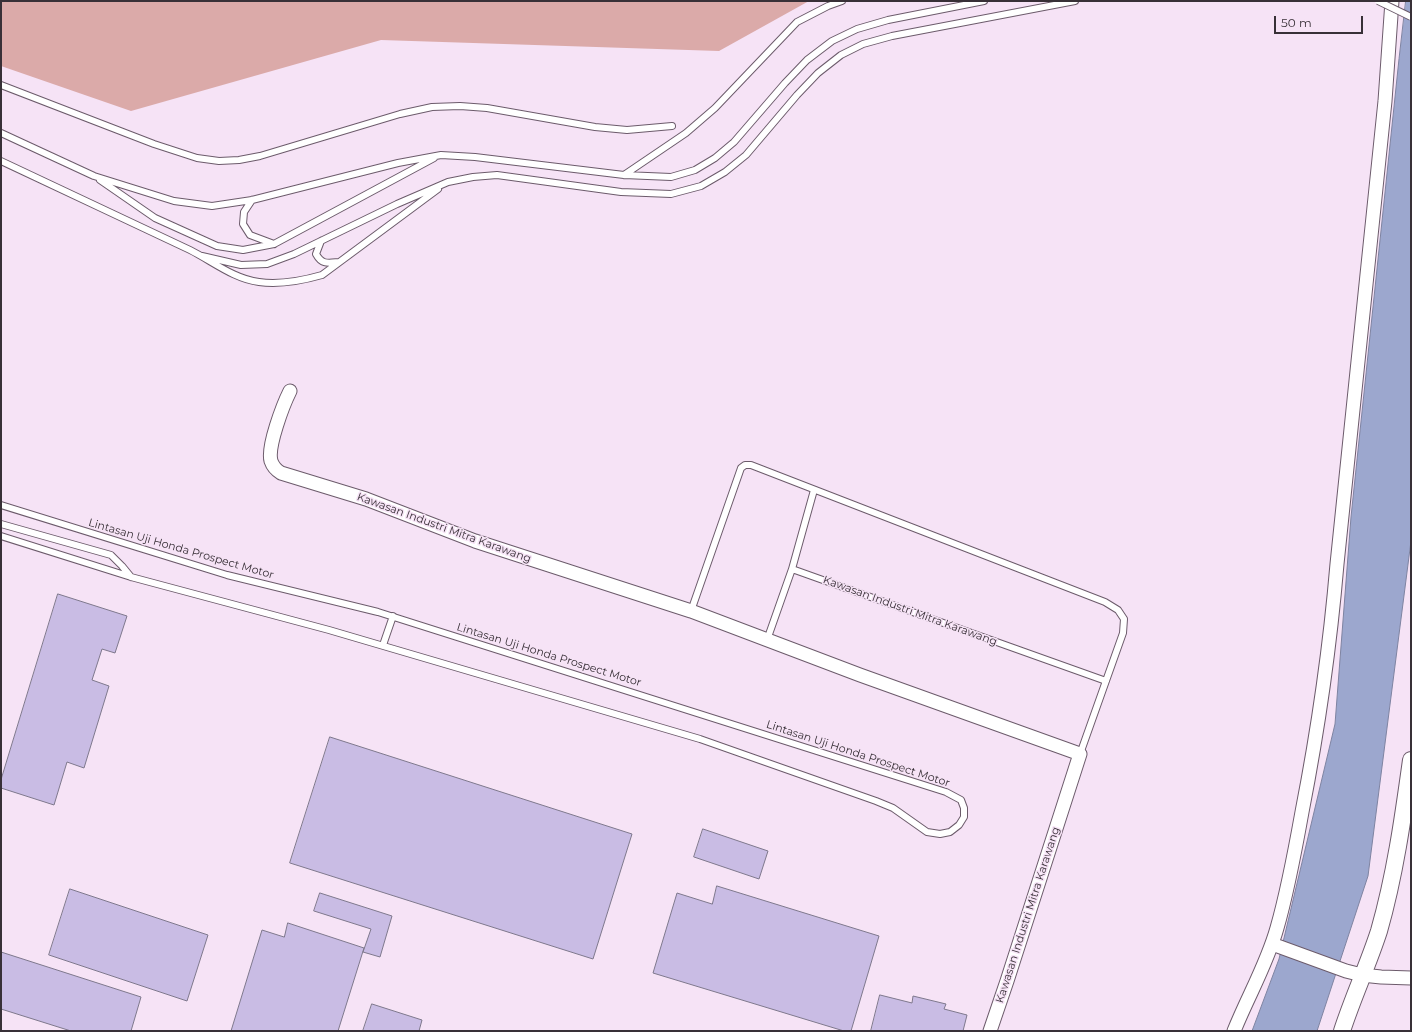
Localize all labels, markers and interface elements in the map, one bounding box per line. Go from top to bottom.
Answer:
scale bar [1276,8,1365,34]
text: 50 m [1281,15,1312,30]
street label: Kawasan Industri Mitra Karawang [355,490,533,566]
street label: Lintasan Uji Honda Prospect Motor [87,516,275,582]
street label: Kawasan Industri Mitra Karawang [821,573,999,649]
street label: Lintasan Uji Honda Prospect Motor [455,621,643,689]
street label: Lintasan Uji Honda Prospect Motor [765,718,951,790]
street label: Kawasan Industri Mitra Karawang [993,825,1063,1005]

